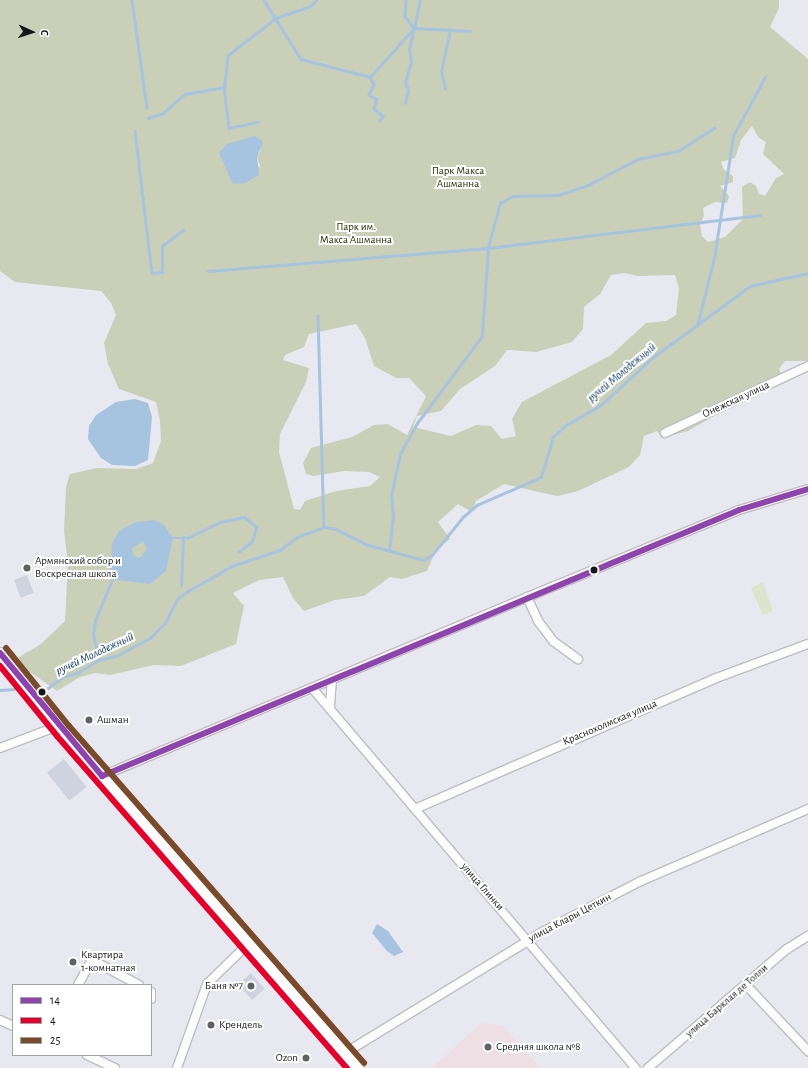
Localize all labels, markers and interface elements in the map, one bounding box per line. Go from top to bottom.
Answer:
north arrow [12,12,52,52]
text: С [39,29,50,36]
park label: Парк Макса Ашманна [432,165,484,191]
park label: Парк им. Макса Ашманна [320,221,392,247]
water label: ручей Молодежный [585,340,659,406]
street label: Онежская улица [700,379,772,421]
place label: Армянский собор и Воскресная школа [35,555,121,581]
marker: Армянский собор и Воскресная школа [22,563,32,573]
unlabelled marker [589,565,599,575]
water label: ручей Молодежный [54,630,136,678]
unlabelled marker [37,687,47,697]
street label: Краснохолмская улица [561,697,659,749]
place label: Ашман [97,713,129,727]
marker: Ашман [84,715,94,725]
street label: улица Глинки [458,860,506,914]
street label: улица Клары Цеткин [526,891,614,945]
place label: Квартира 1-комнатная [81,949,136,975]
marker: Квартира 1-комнатная [68,957,78,967]
street label: улица Барклая де Толли [683,962,771,1040]
place label: Баня №7 [205,979,243,993]
marker: Баня №7 [246,981,256,991]
legend [12,984,152,1056]
text: 14 [50,994,60,1006]
text: 4 [50,1014,56,1026]
place label: Крендель [219,1018,262,1032]
marker: Крендель [206,1020,216,1030]
text: 25 [50,1034,60,1046]
place label: Средняя школа №8 [496,1040,580,1054]
marker: Средняя школа №8 [483,1042,493,1052]
place label: Ozon [276,1051,298,1065]
marker: Ozon [301,1053,311,1063]

